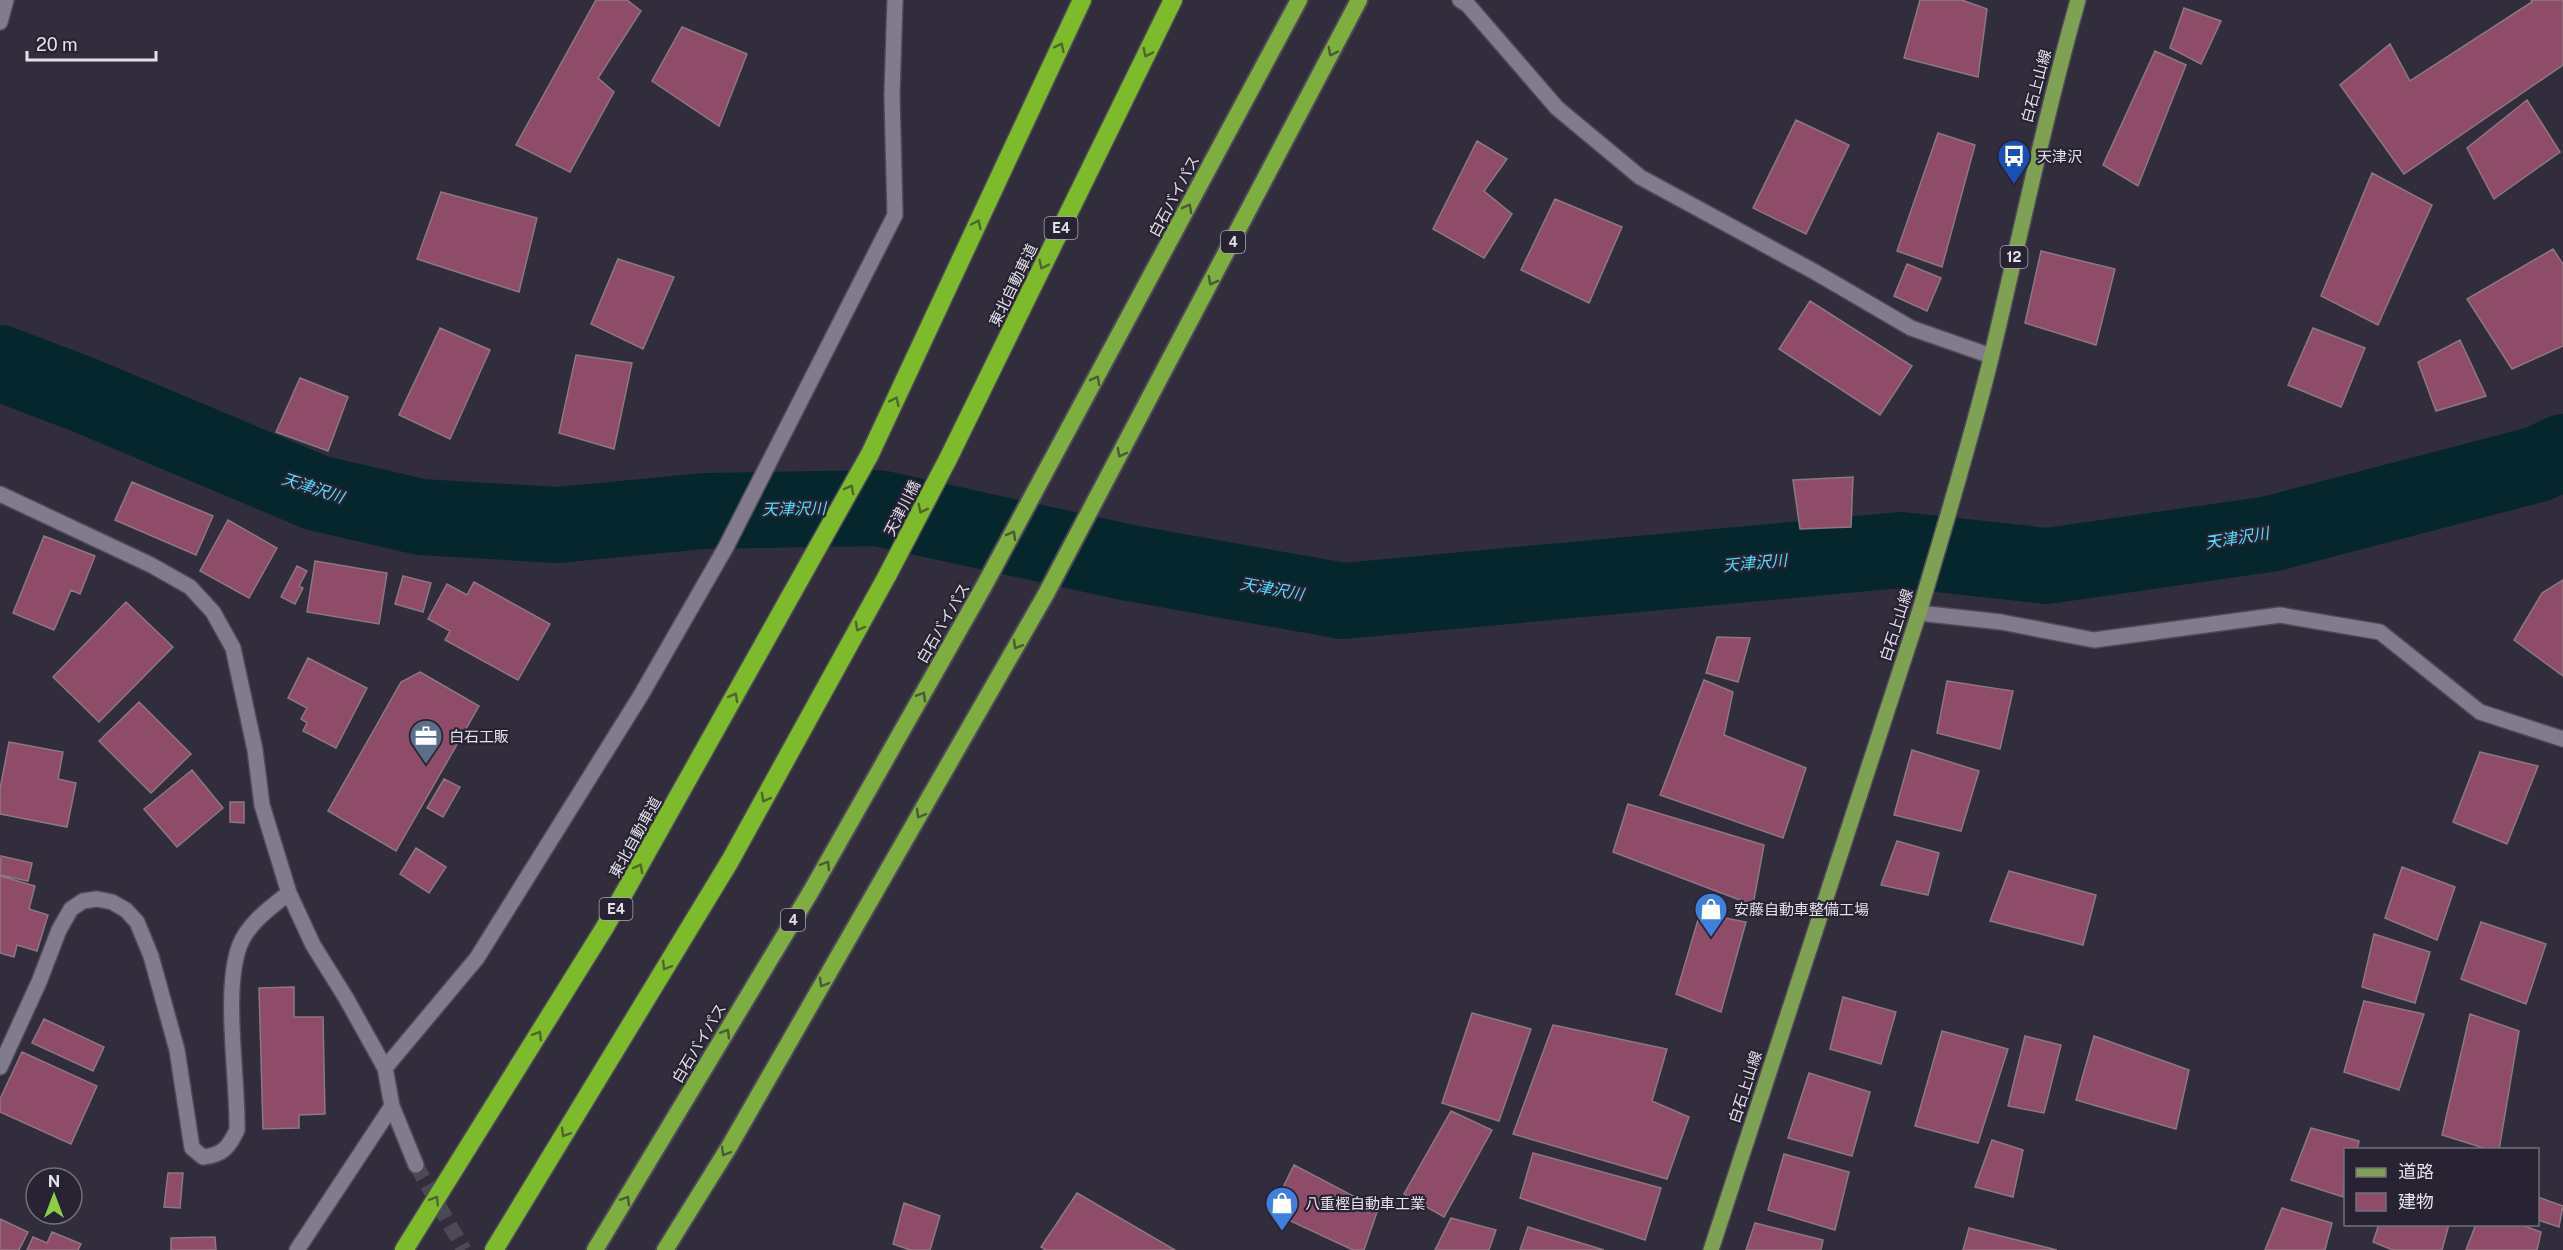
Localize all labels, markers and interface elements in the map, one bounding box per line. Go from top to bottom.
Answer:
scale bar [27,24,156,62]
text: 20 m [36,34,78,55]
one-way arrow [1052,43,1064,54]
one-way arrow [1143,46,1154,57]
one-way arrow [1328,46,1339,56]
street label: 白石上山線 [2018,48,2054,124]
bus stop icon: 天津沢 [1996,138,2032,185]
place label: 天津沢 [2037,148,2082,165]
street label: 白石バイパス [1145,152,1203,240]
one-way arrow [1181,204,1192,214]
road number: E4 [1044,217,1078,239]
one-way arrow [970,219,982,230]
road number: 4 [1221,231,1245,253]
street label: 東北自動車道 [986,241,1040,329]
road number: 12 [2000,246,2028,268]
one-way arrow [1038,259,1050,270]
one-way arrow [1208,274,1219,285]
one-way arrow [1089,376,1100,386]
one-way arrow [888,396,900,407]
one-way arrow [1117,447,1128,457]
water label: 天津沢川 [280,469,348,508]
street label: 天津川橋 [881,477,923,539]
one-way arrow [843,485,854,495]
water label: 天津沢川 [762,499,828,519]
one-way arrow [918,502,929,513]
water label: 天津沢川 [2204,523,2272,552]
one-way arrow [1005,531,1016,541]
water label: 天津沢川 [1722,551,1790,575]
water label: 天津沢川 [1239,574,1307,604]
street label: 白石バイパス [913,580,973,666]
street label: 白石上山線 [1876,587,1916,663]
one-way arrow [855,621,866,631]
one-way arrow [1012,639,1024,649]
one-way arrow [915,692,926,702]
one-way arrow [727,693,738,703]
office icon: 白石工販 [408,718,444,765]
place label: 白石工販 [449,728,509,745]
one-way arrow [761,791,772,802]
street label: 東北自動車道 [606,794,664,880]
one-way arrow [915,808,927,818]
one-way arrow [818,861,830,871]
one-way arrow [631,863,643,874]
shop icon: 安藤自動車整備工場 [1693,891,1729,938]
road number: E4 [600,898,632,920]
place label: 安藤自動車整備工場 [1734,901,1869,918]
road number: 4 [781,909,805,931]
one-way arrow [662,960,674,970]
one-way arrow [818,977,830,987]
street label: 白石バイパス [669,1000,729,1086]
one-way arrow [718,1029,730,1039]
one-way arrow [531,1031,543,1041]
street label: 白石上山線 [1725,1049,1765,1125]
one-way arrow [561,1127,573,1137]
one-way arrow [721,1146,733,1156]
legend [2344,1148,2539,1226]
text: 道路 [2398,1161,2434,1182]
north arrow [24,1166,84,1226]
text: N [48,1172,60,1191]
shop icon: 八重樫自動車工業 [1264,1185,1300,1232]
text: 建物 [2398,1191,2434,1212]
place label: 八重樫自動車工業 [1305,1195,1425,1212]
one-way arrow [428,1196,440,1206]
one-way arrow [618,1196,630,1206]

